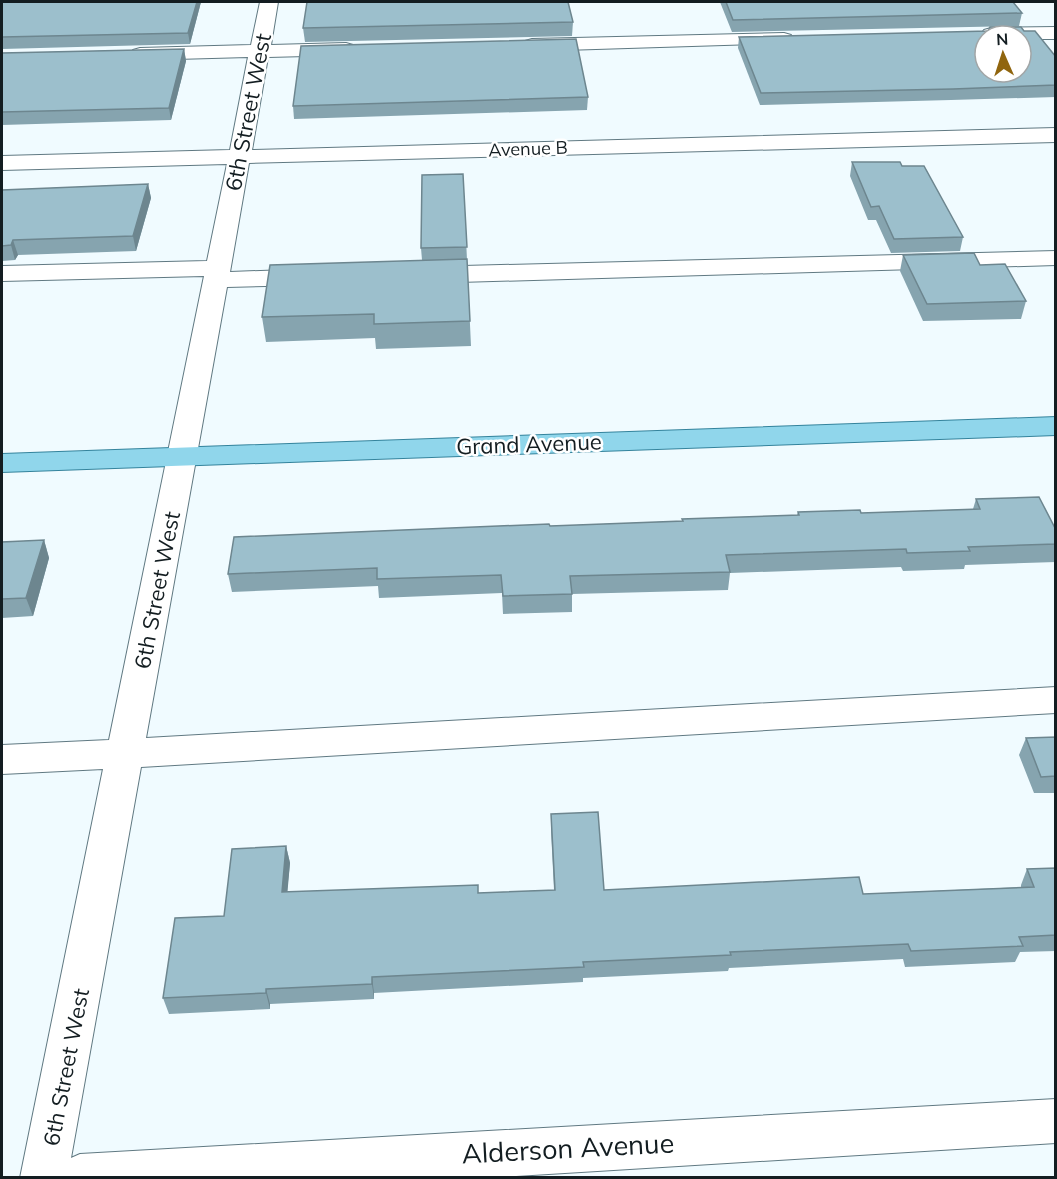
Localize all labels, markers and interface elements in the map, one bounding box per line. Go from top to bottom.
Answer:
north arrow [973,24,1033,84]
text: N [996,29,1009,49]
street label: 6th Street West [219,31,277,193]
street label: Avenue B [488,136,568,161]
street label: Grand Avenue [456,427,602,461]
street label: 6th Street West [128,509,186,671]
street label: 6th Street West [37,986,95,1148]
street label: Alderson Avenue [461,1125,675,1171]

